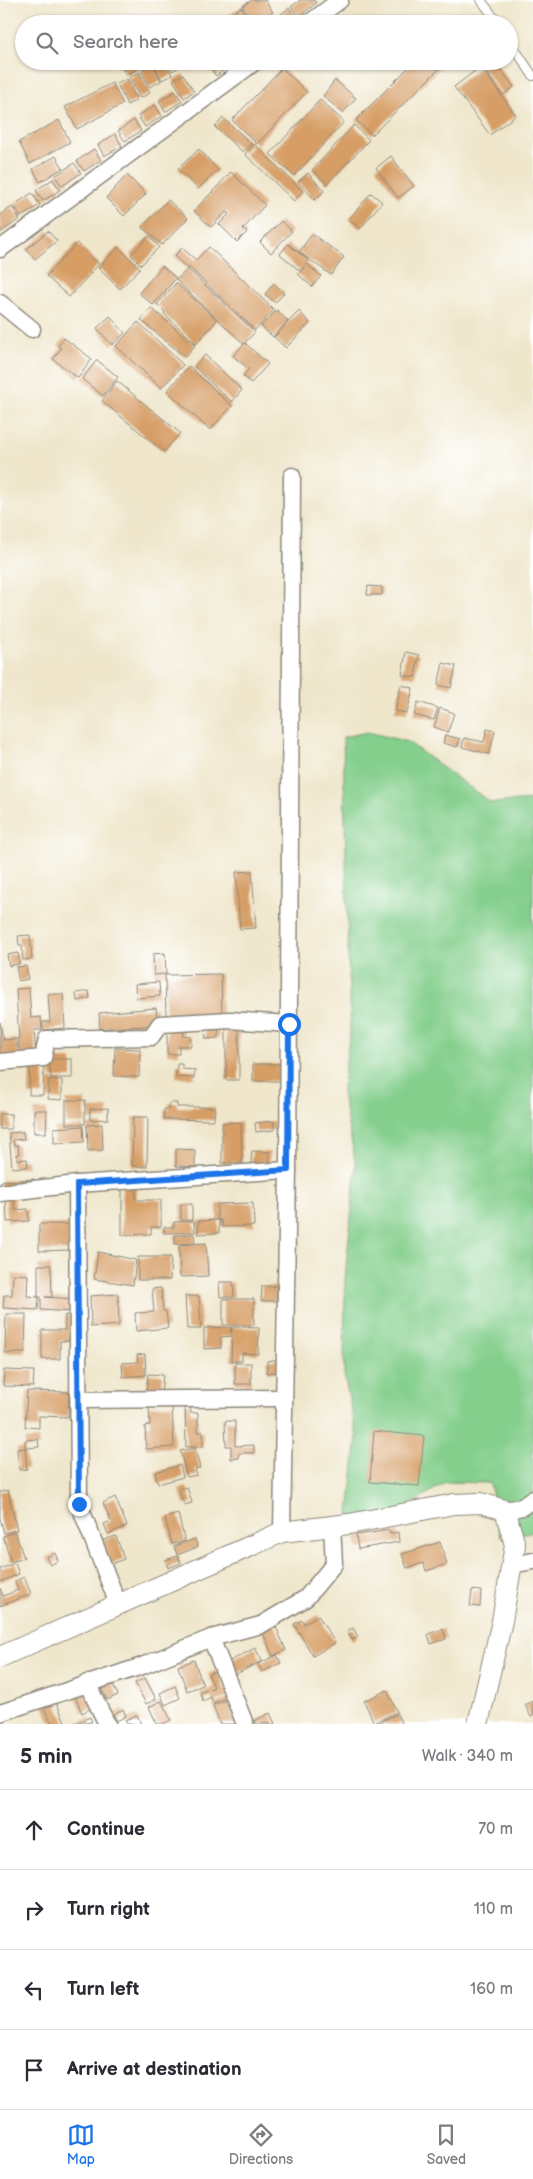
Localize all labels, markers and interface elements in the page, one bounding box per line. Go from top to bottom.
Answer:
search box [15,15,518,70]
icon: search [33,29,61,57]
text: Search here [73,31,178,54]
route start [278,1013,301,1036]
route end [68,1493,91,1516]
text: 5 min [20,1744,73,1769]
text: Walk · 340 m [422,1747,513,1766]
icon: ahead [20,1816,48,1844]
text: Continue [67,1818,145,1841]
text: 70 m [478,1820,513,1839]
icon: right [20,1896,48,1924]
text: Turn right [67,1898,150,1921]
text: 110 m [474,1900,513,1919]
icon: left [20,1976,48,2004]
text: Turn left [67,1978,139,2001]
text: 160 m [470,1980,513,1999]
icon: arrive [20,2056,48,2084]
text: Arrive at destination [67,2058,242,2081]
tab: Map [67,2121,95,2168]
tab: Directions [229,2121,293,2168]
tab: Saved [427,2121,466,2168]

